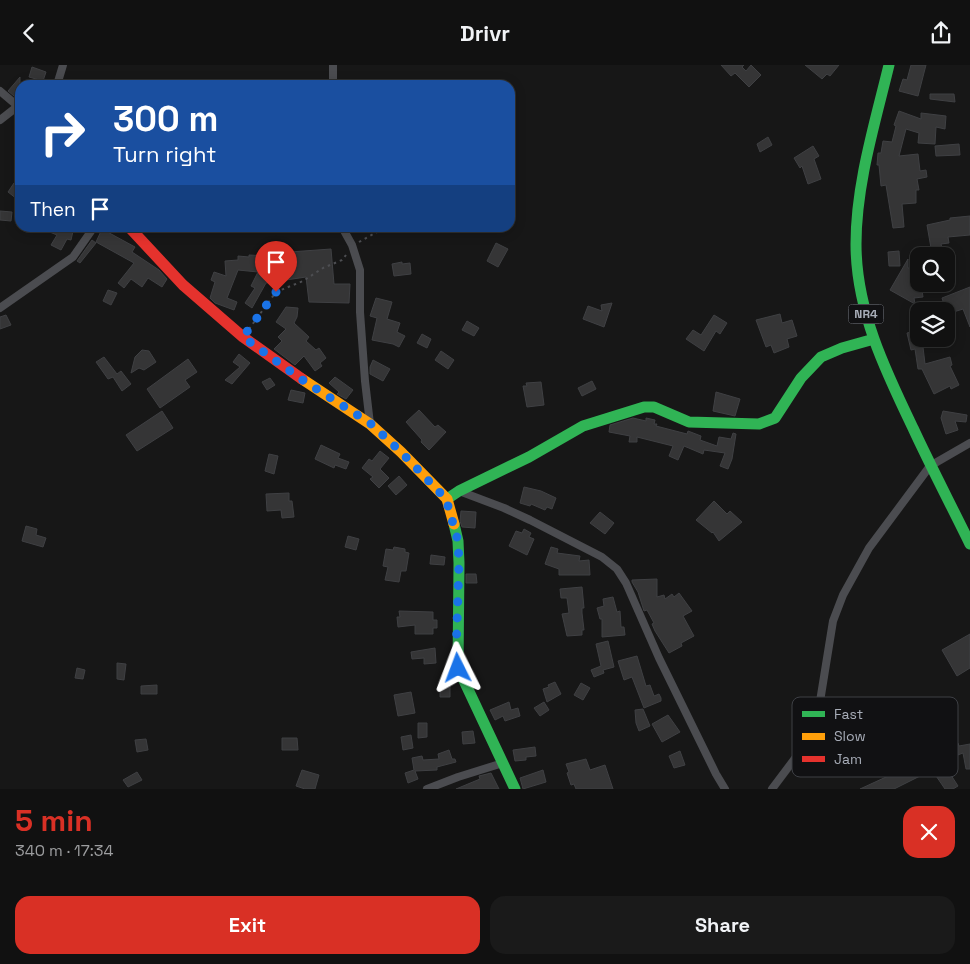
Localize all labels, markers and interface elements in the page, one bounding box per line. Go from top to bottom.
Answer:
icon: back [15,19,43,47]
text: Drivr [460,19,510,47]
icon: share [927,19,955,47]
text: 300 m [113,97,218,141]
icon: right [30,100,95,165]
text: Turn right [113,140,216,168]
icon: arrive [86,195,114,223]
text: Then [30,197,76,222]
pin [255,241,297,292]
map controls [910,247,955,347]
button: search [910,247,955,292]
icon: arrive [262,248,290,276]
button: layers [910,302,955,347]
road number: NR4 [848,305,884,323]
position arrow [431,641,483,693]
legend [792,697,958,777]
text: Fast [834,705,863,723]
text: Slow [834,727,866,745]
text: Jam [834,750,862,768]
text: 5 min [15,801,93,840]
button: close [903,806,955,858]
text: 340 m · 17:34 [15,840,113,861]
button: Exit [15,896,480,954]
button: Share [490,896,955,954]

